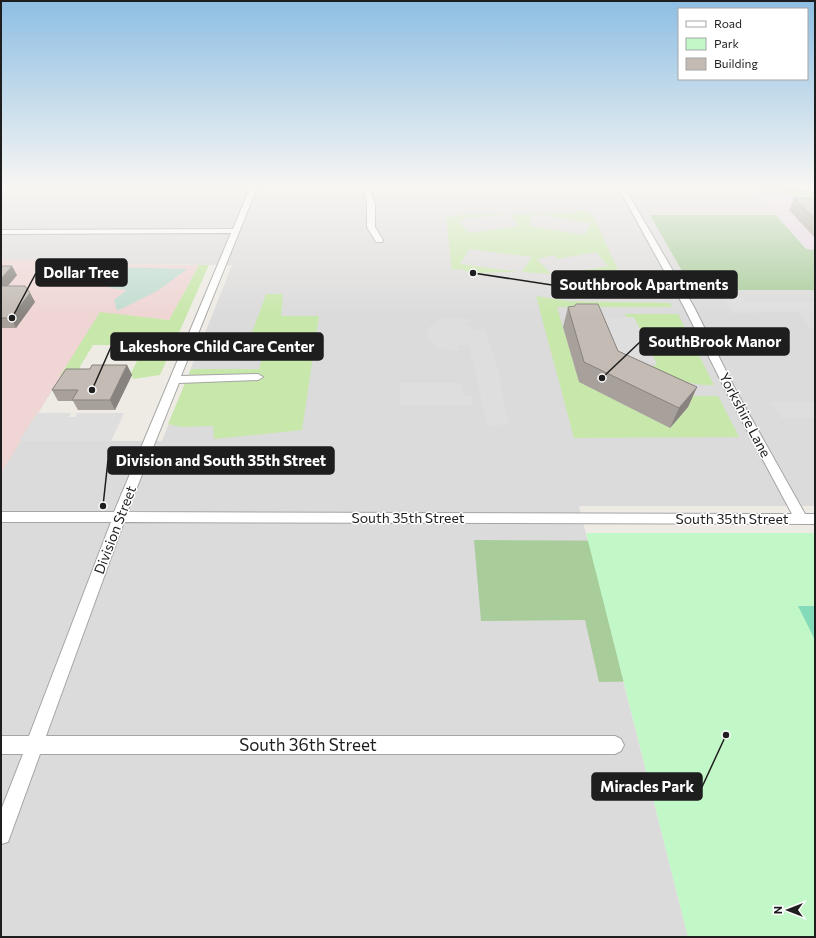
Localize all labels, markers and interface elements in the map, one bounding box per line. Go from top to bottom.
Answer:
legend [678,8,808,80]
text: Road [714,16,742,30]
text: Park [714,36,740,50]
text: Building [714,56,758,70]
callout: Dollar Tree [36,259,127,286]
text: Dollar Tree [43,263,119,281]
callout: Southbrook Apartments [552,271,737,298]
text: Southbrook Apartments [560,275,728,293]
callout: SouthBrook Manor [640,328,789,355]
text: SouthBrook Manor [649,332,781,350]
callout: Lakeshore Child Care Center [111,333,323,360]
text: Lakeshore Child Care Center [119,337,315,355]
street label: Yorkshire Lane [716,369,775,460]
callout: Division and South 35th Street [108,447,334,474]
text: Division and South 35th Street [116,451,326,469]
street label: Division Street [90,483,139,576]
street label: South 35th Street [352,509,465,526]
street label: South 35th Street [676,510,789,527]
street label: South 36th Street [239,734,377,755]
callout: Miracles Park [592,773,702,800]
text: Miracles Park [600,777,694,795]
north arrow [768,890,808,930]
text: N [771,906,784,914]

